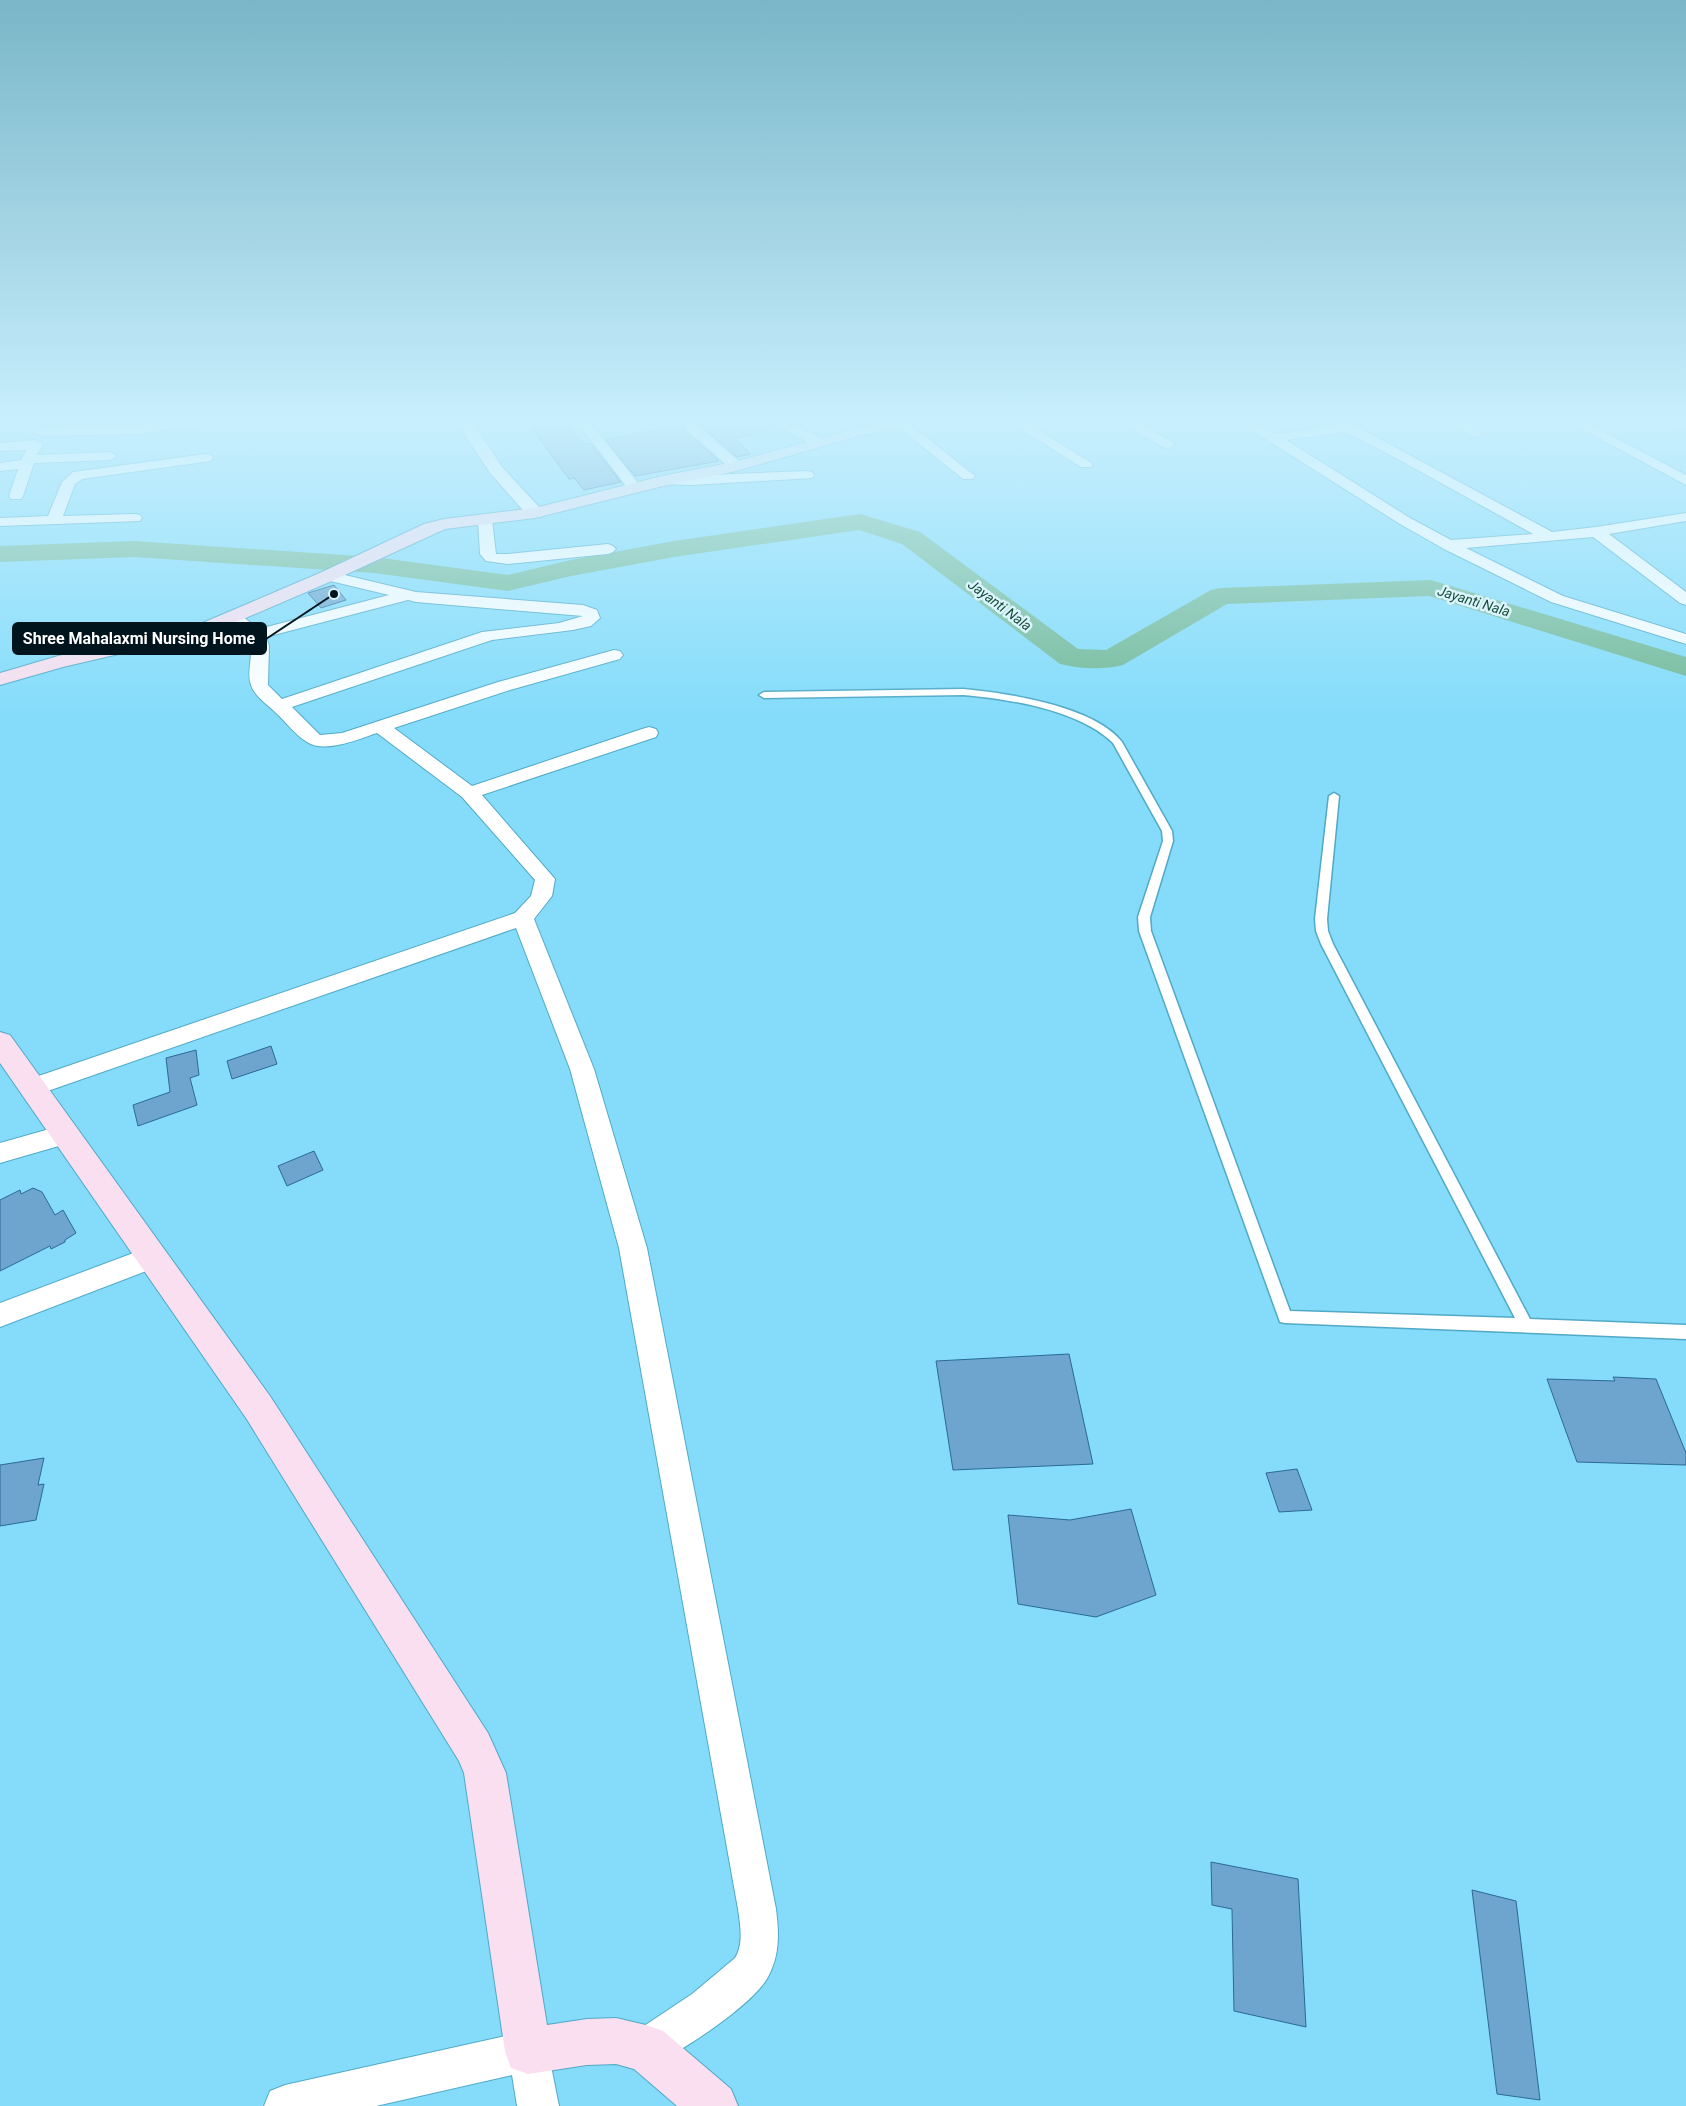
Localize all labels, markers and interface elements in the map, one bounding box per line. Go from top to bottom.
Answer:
water label: Jayanti Nala [965,576,1035,634]
water label: Jayanti Nala [1436,582,1512,620]
callout: Shree Mahalaxmi Nursing Home [13,623,266,654]
text: Shree Mahalaxmi Nursing Home [23,629,256,648]

